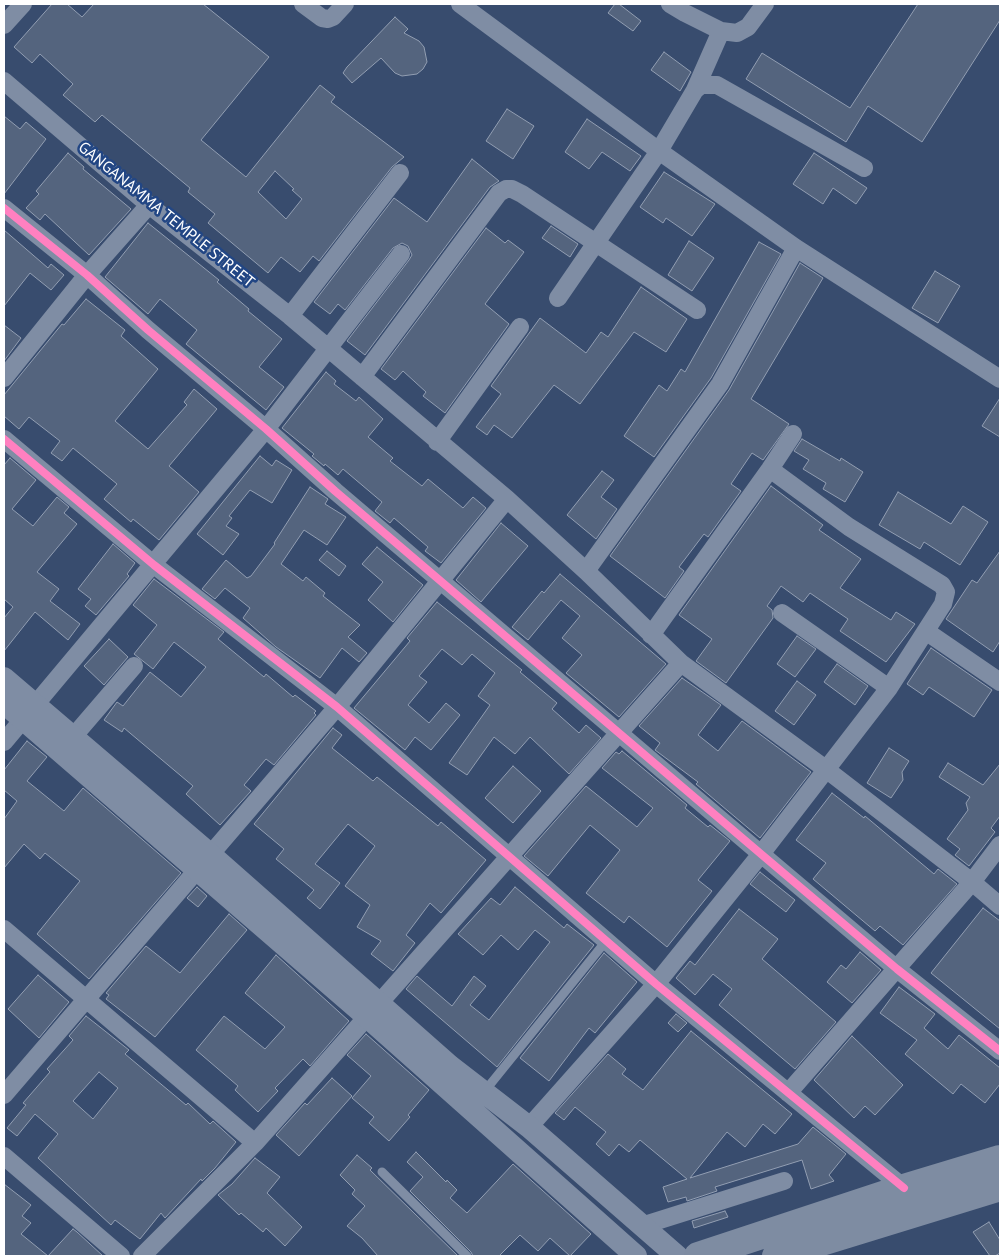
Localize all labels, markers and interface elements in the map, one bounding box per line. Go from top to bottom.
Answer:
street label: GANGANAMMA TEMPLE STREET [74,138,258,292]

